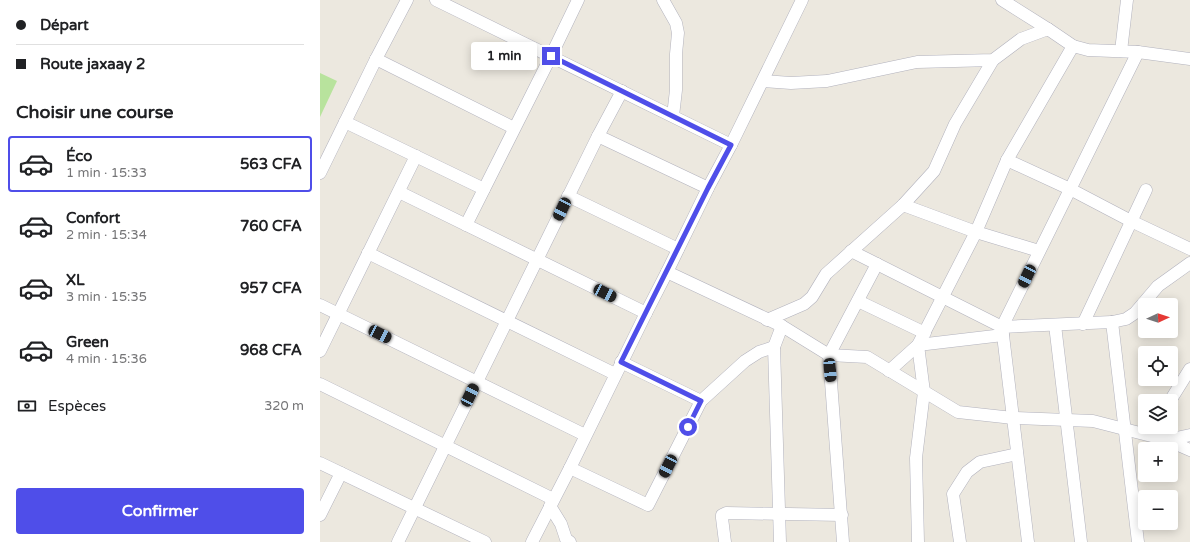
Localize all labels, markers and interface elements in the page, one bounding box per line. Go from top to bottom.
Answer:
text: Départ [40,16,89,34]
callout: 1 min [471,42,537,70]
route end [542,47,560,65]
text: 1 min [487,48,521,64]
text: Route jaxaay 2 [40,55,145,73]
text: Choisir une course [16,101,174,123]
icon: car [18,146,54,182]
text: Éco [66,147,92,165]
text: 563 CFA [240,155,302,173]
text: 1 min · 15:33 [66,165,147,181]
car [551,196,573,222]
icon: car [18,208,54,244]
text: Confort [66,209,120,227]
text: 760 CFA [240,217,302,235]
text: 2 min · 15:34 [66,227,147,243]
car [1016,263,1038,289]
icon: car [18,270,54,306]
text: XL [66,271,85,289]
text: 957 CFA [240,279,302,297]
car [592,282,618,304]
text: 3 min · 15:35 [66,289,147,305]
north arrow [1138,298,1178,338]
map controls [1138,298,1178,530]
car [367,323,393,345]
icon: car [18,332,54,368]
text: Green [66,333,109,351]
text: 968 CFA [240,341,302,359]
button: locate [1138,346,1178,386]
text: 4 min · 15:36 [66,351,147,367]
car [823,358,837,382]
car [459,382,481,408]
button: layers [1138,394,1178,434]
icon: cash [16,395,38,417]
text: Espèces [48,397,106,415]
text: 320 m [264,398,304,414]
route start [679,418,697,436]
button: + [1138,442,1178,482]
car [657,453,679,479]
button: Confirmer [16,488,304,534]
button: − [1138,490,1178,530]

